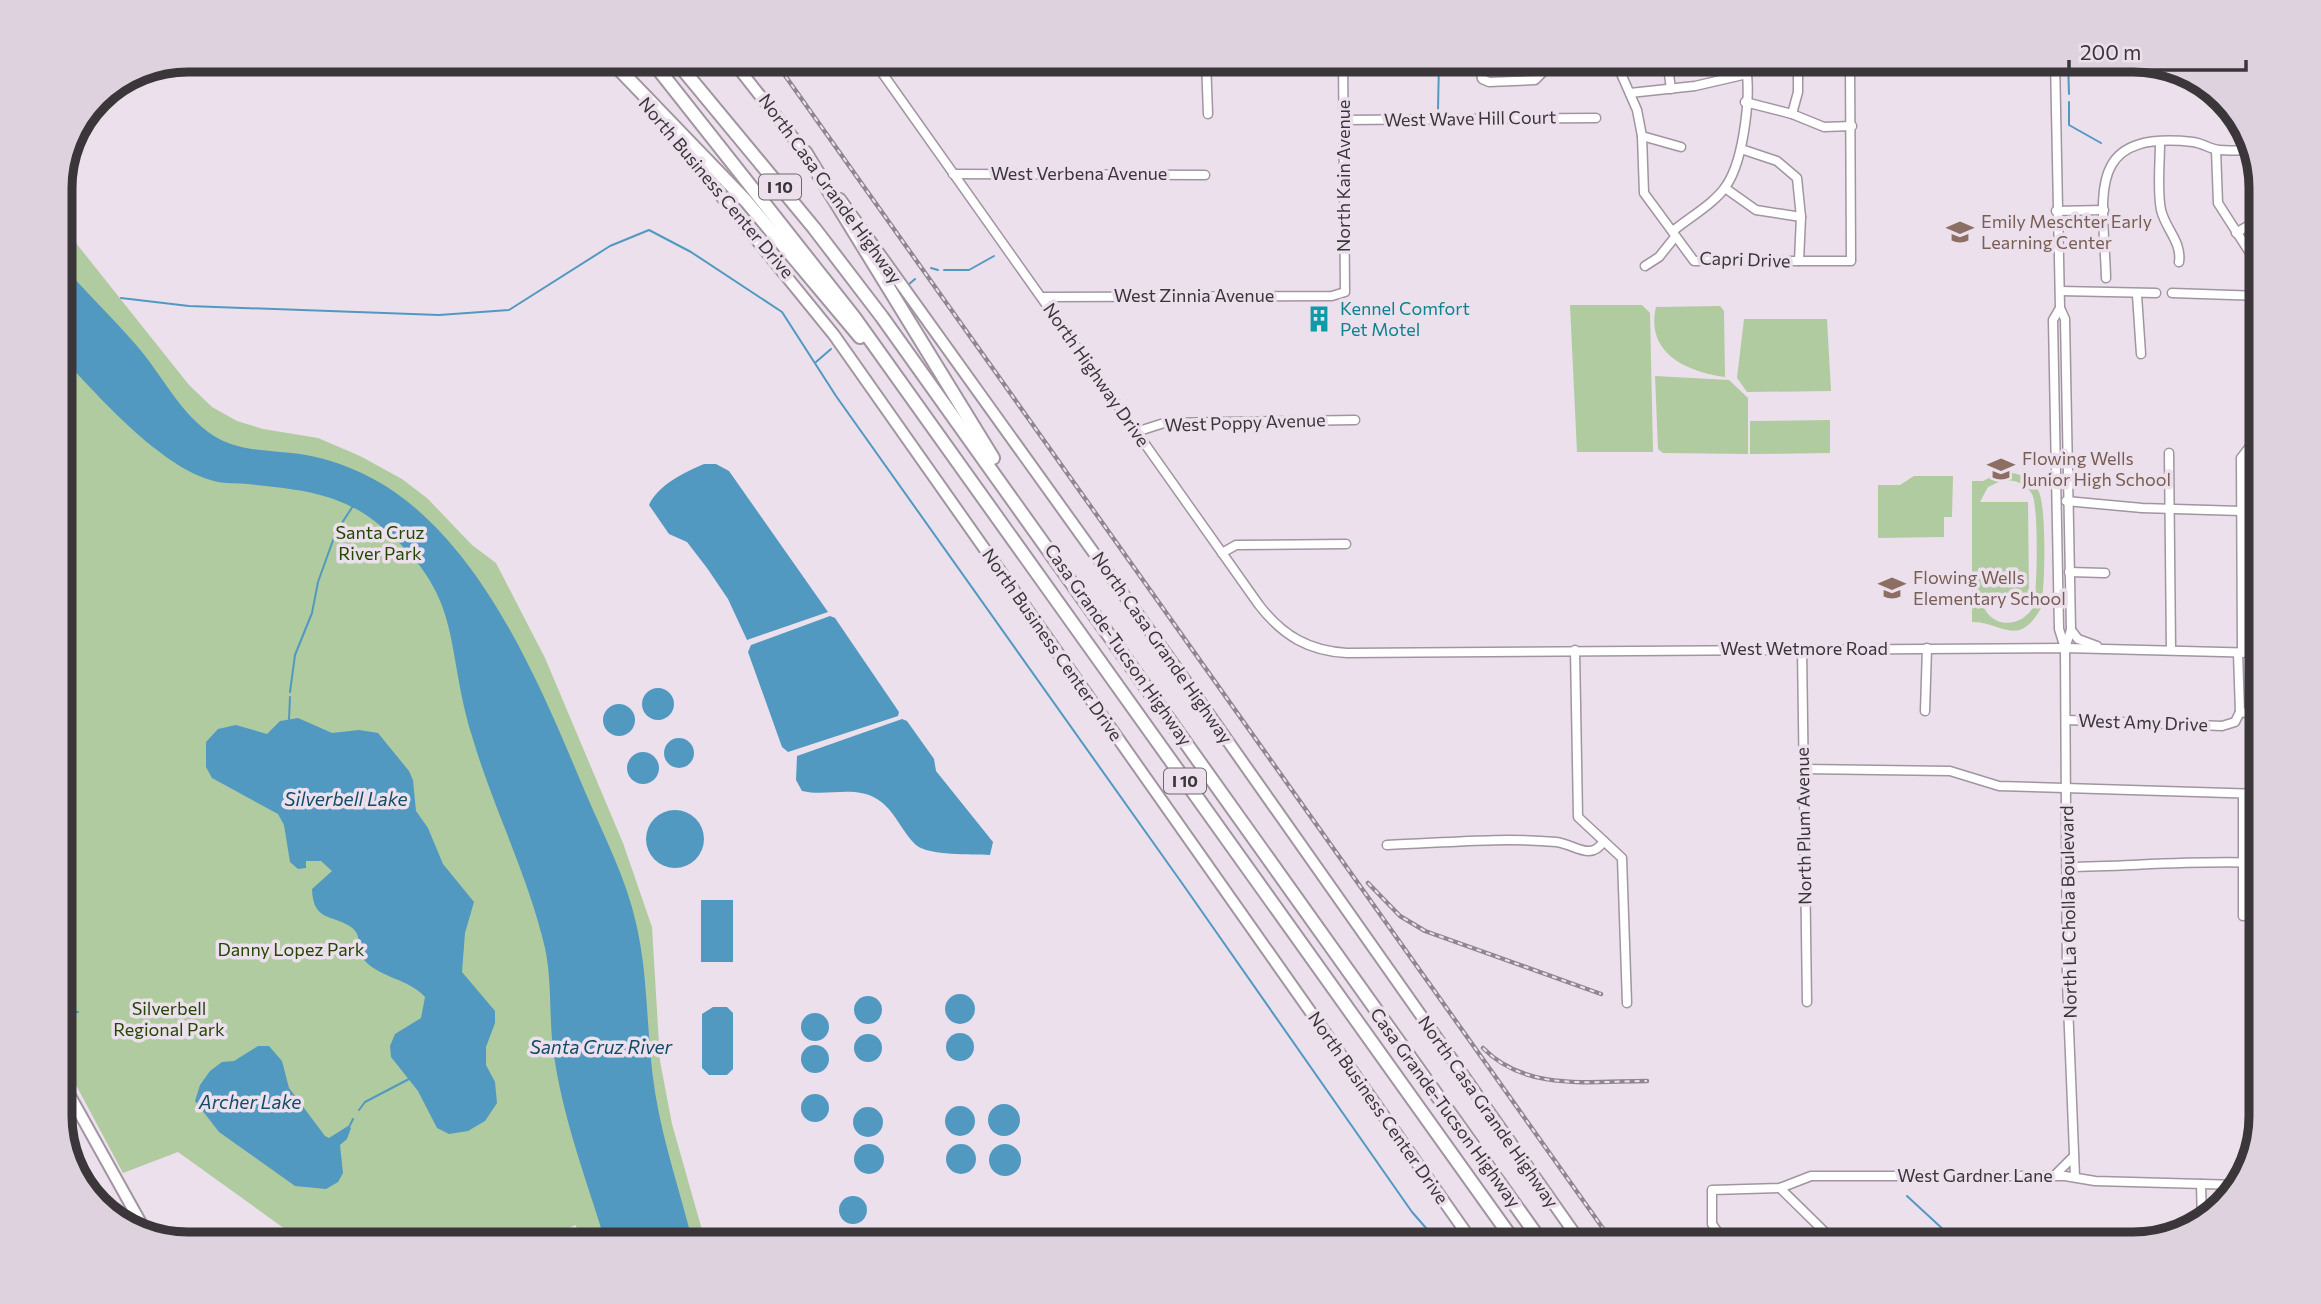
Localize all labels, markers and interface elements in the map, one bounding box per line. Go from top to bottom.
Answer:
scale bar [2069,28,2246,72]
text: 200 m [2080,39,2141,64]
street label: North Casa Grande Highway [754,89,907,288]
street label: North Business Center Drive [634,92,799,282]
street label: North Kain Avenue [1332,100,1354,252]
street label: West Wave Hill Court [1384,105,1556,131]
street label: West Verbena Avenue [991,162,1167,184]
road number: I 10 [759,174,801,200]
place label: Emily Meschter Early Learning Center [1981,210,2152,253]
school or university icon: Emily Meschter Early Learning Center [1945,217,1975,247]
street label: Capri Drive [1699,246,1791,272]
street label: West Zinnia Avenue [1114,284,1274,306]
place label: Kennel Comfort Pet Motel [1340,297,1470,340]
street label: North Highway Drive [1039,298,1155,450]
building icon: Kennel Comfort Pet Motel [1304,304,1334,334]
street label: West Poppy Avenue [1164,408,1326,436]
place label: Flowing Wells Junior High School [2022,447,2171,490]
school or university icon: Flowing Wells Junior High School [1986,454,2016,484]
park label: Santa Cruz River Park [335,521,425,564]
street label: Casa Grande-Tucson Highway [1041,539,1197,750]
street label: North Business Center Drive [978,544,1128,745]
street label: North Casa Grande Highway [1088,547,1238,748]
place label: Flowing Wells Elementary School [1913,566,2066,609]
school or university icon: Flowing Wells Elementary School [1877,573,1907,603]
street label: West Wetmore Road [1720,637,1888,659]
street label: West Amy Drive [2078,709,2208,735]
street label: North Plum Avenue [1791,747,1815,905]
road number: I 10 [1164,768,1206,794]
water label: Silverbell Lake [284,787,408,810]
street label: North La Cholla Boulevard [2055,805,2081,1019]
park label: Danny Lopez Park [217,938,365,960]
park label: Silverbell Regional Park [113,997,225,1040]
street label: Casa Grande-Tucson Highway [1366,1003,1526,1212]
street label: North Business Center Drive [1304,1007,1454,1208]
street label: North Casa Grande Highway [1414,1011,1564,1212]
water label: Santa Cruz River [530,1035,674,1058]
water label: Archer Lake [198,1090,301,1113]
street label: West Gardner Lane [1897,1164,2053,1186]

